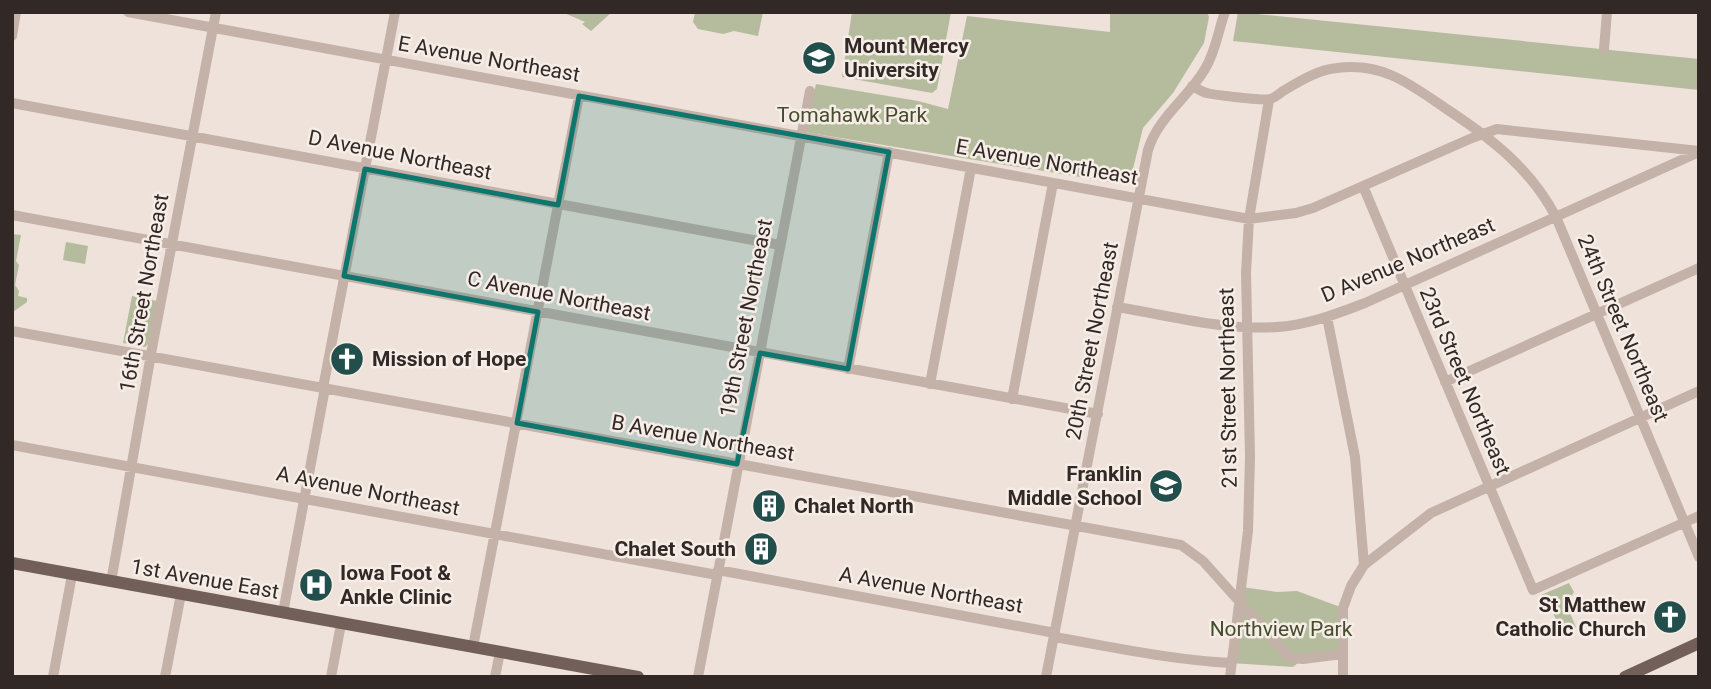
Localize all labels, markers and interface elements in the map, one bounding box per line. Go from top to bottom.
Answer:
street label: E Avenue Northeast [396,31,582,87]
place label: Mount Mercy University [844,34,969,82]
school or university icon: Mount Mercy University [800,39,838,77]
park label: Tomahawk Park [777,103,927,127]
street label: D Avenue Northeast [306,125,494,185]
street label: E Avenue Northeast [954,134,1140,190]
street label: 16th Street Northeast [115,192,173,394]
street label: D Avenue Northeast [1318,213,1498,307]
street label: 19th Street Northeast [715,217,777,419]
street label: 24th Street Northeast [1573,231,1673,425]
street label: 20th Street Northeast [1061,240,1123,442]
street label: C Avenue Northeast [465,266,653,326]
street label: 23rd Street Northeast [1415,284,1515,479]
street label: 21st Street Northeast [1214,287,1242,488]
church icon: Mission of Hope [328,340,366,378]
place label: Mission of Hope [372,347,526,371]
street label: B Avenue Northeast [610,410,797,466]
street label: A Avenue Northeast [274,461,462,521]
place label: Franklin Middle School [1007,462,1142,510]
school or university icon: Franklin Middle School [1147,467,1185,505]
building icon: Chalet North [750,487,788,525]
place label: Chalet North [794,494,914,518]
building icon: Chalet South [742,530,780,568]
place label: Chalet South [615,537,736,561]
street label: 1st Avenue East [129,554,281,604]
place label: Iowa Foot & Ankle Clinic [340,561,452,609]
street label: A Avenue Northeast [837,562,1025,618]
hospital icon: Iowa Foot & Ankle Clinic [297,566,335,604]
place label: St Matthew Catholic Church [1496,593,1647,641]
church icon: St Matthew Catholic Church [1651,598,1689,636]
park label: Northview Park [1210,617,1353,641]

